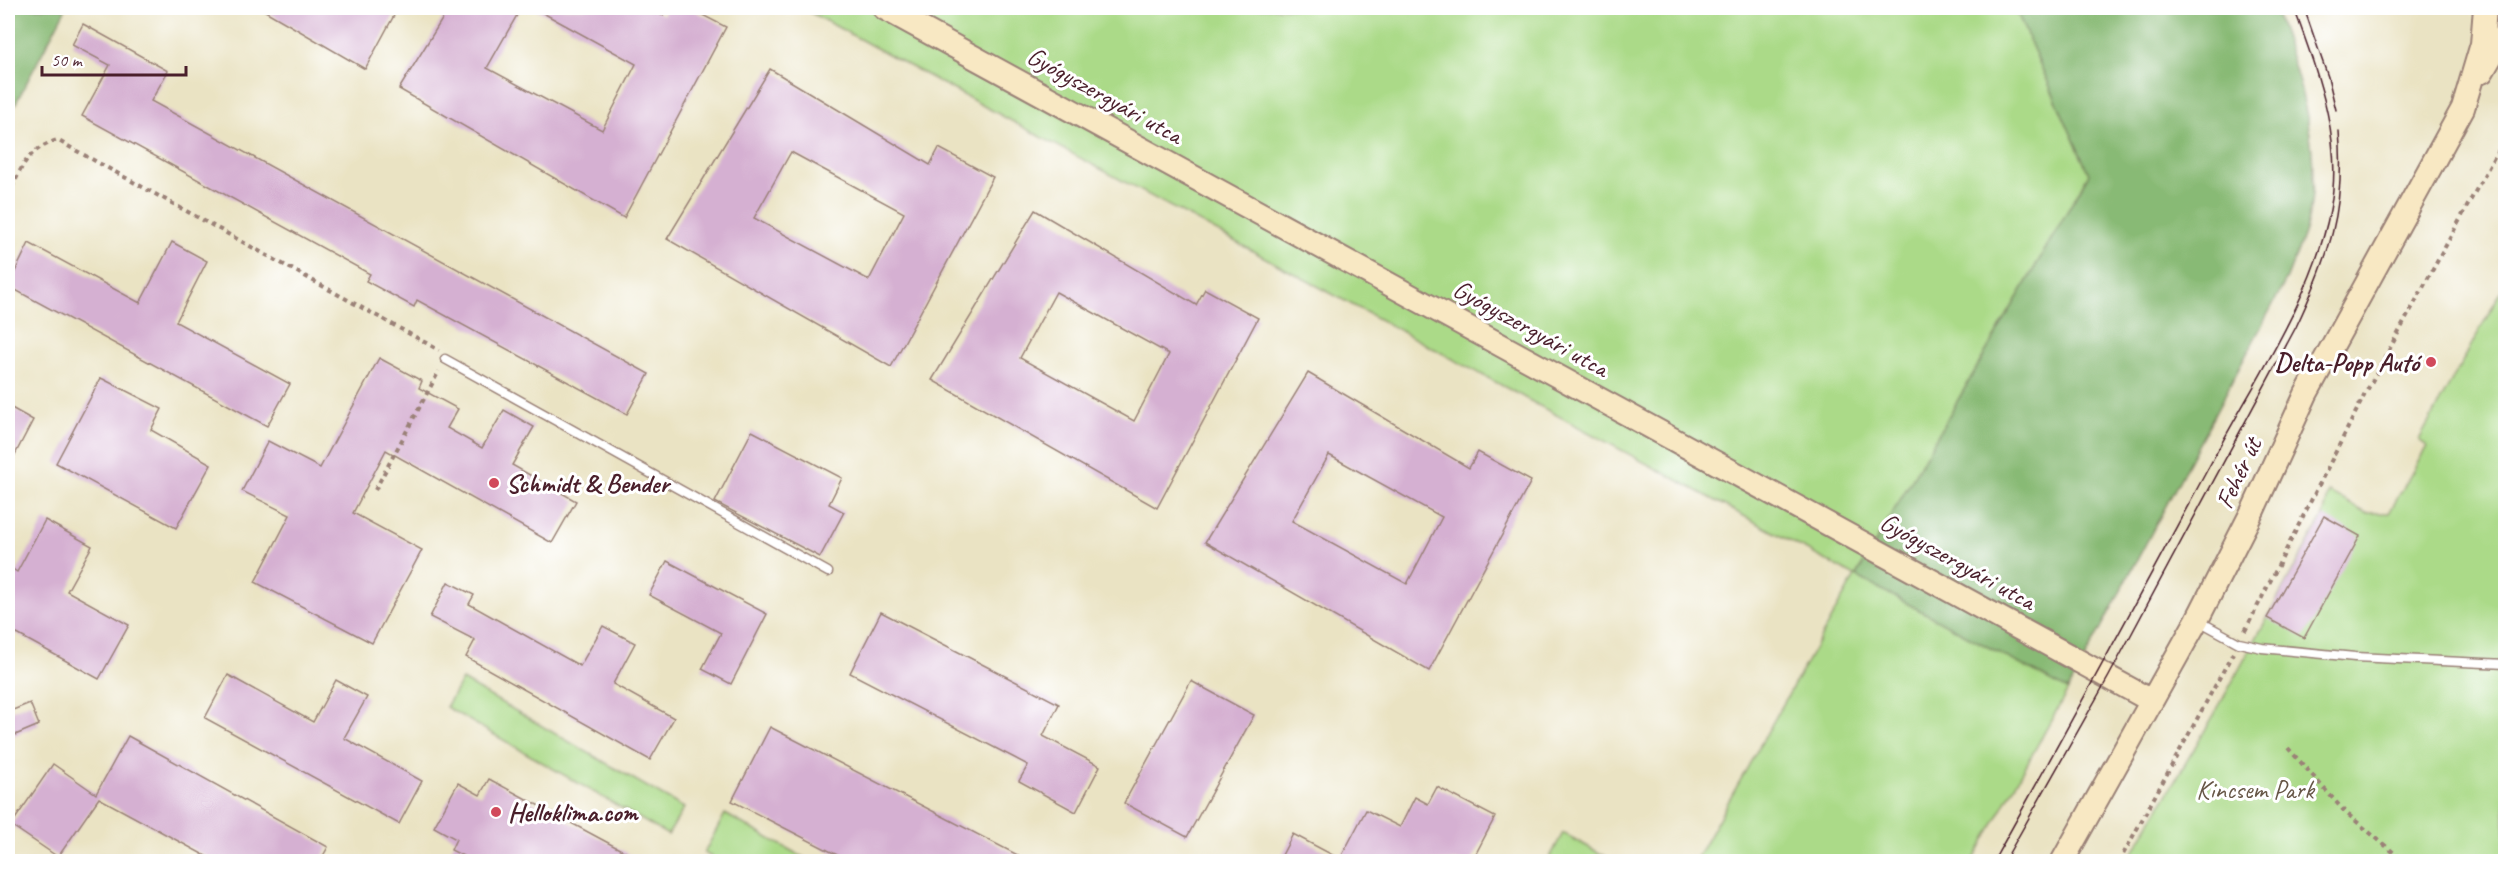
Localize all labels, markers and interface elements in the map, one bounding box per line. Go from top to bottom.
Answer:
scale bar [42,39,186,77]
street label: Gyógyszergyári utca [1021,39,1190,153]
text: 50 m [51,49,84,71]
street label: Gyógyszergyári utca [1447,272,1616,386]
place label: Delta-Popp Autó [2275,346,2423,379]
marker: Delta-Popp Autó [2424,355,2438,369]
street label: Fehér út [2208,430,2270,514]
place label: Schmidt & Bender [506,467,671,500]
marker: Schmidt & Bender [487,476,501,490]
street label: Gyógyszergyári utca [1874,505,2043,619]
park label: Kincsem Park [2196,773,2316,806]
place label: Helloklima.com [508,796,640,829]
marker: Helloklima.com [489,805,503,819]

